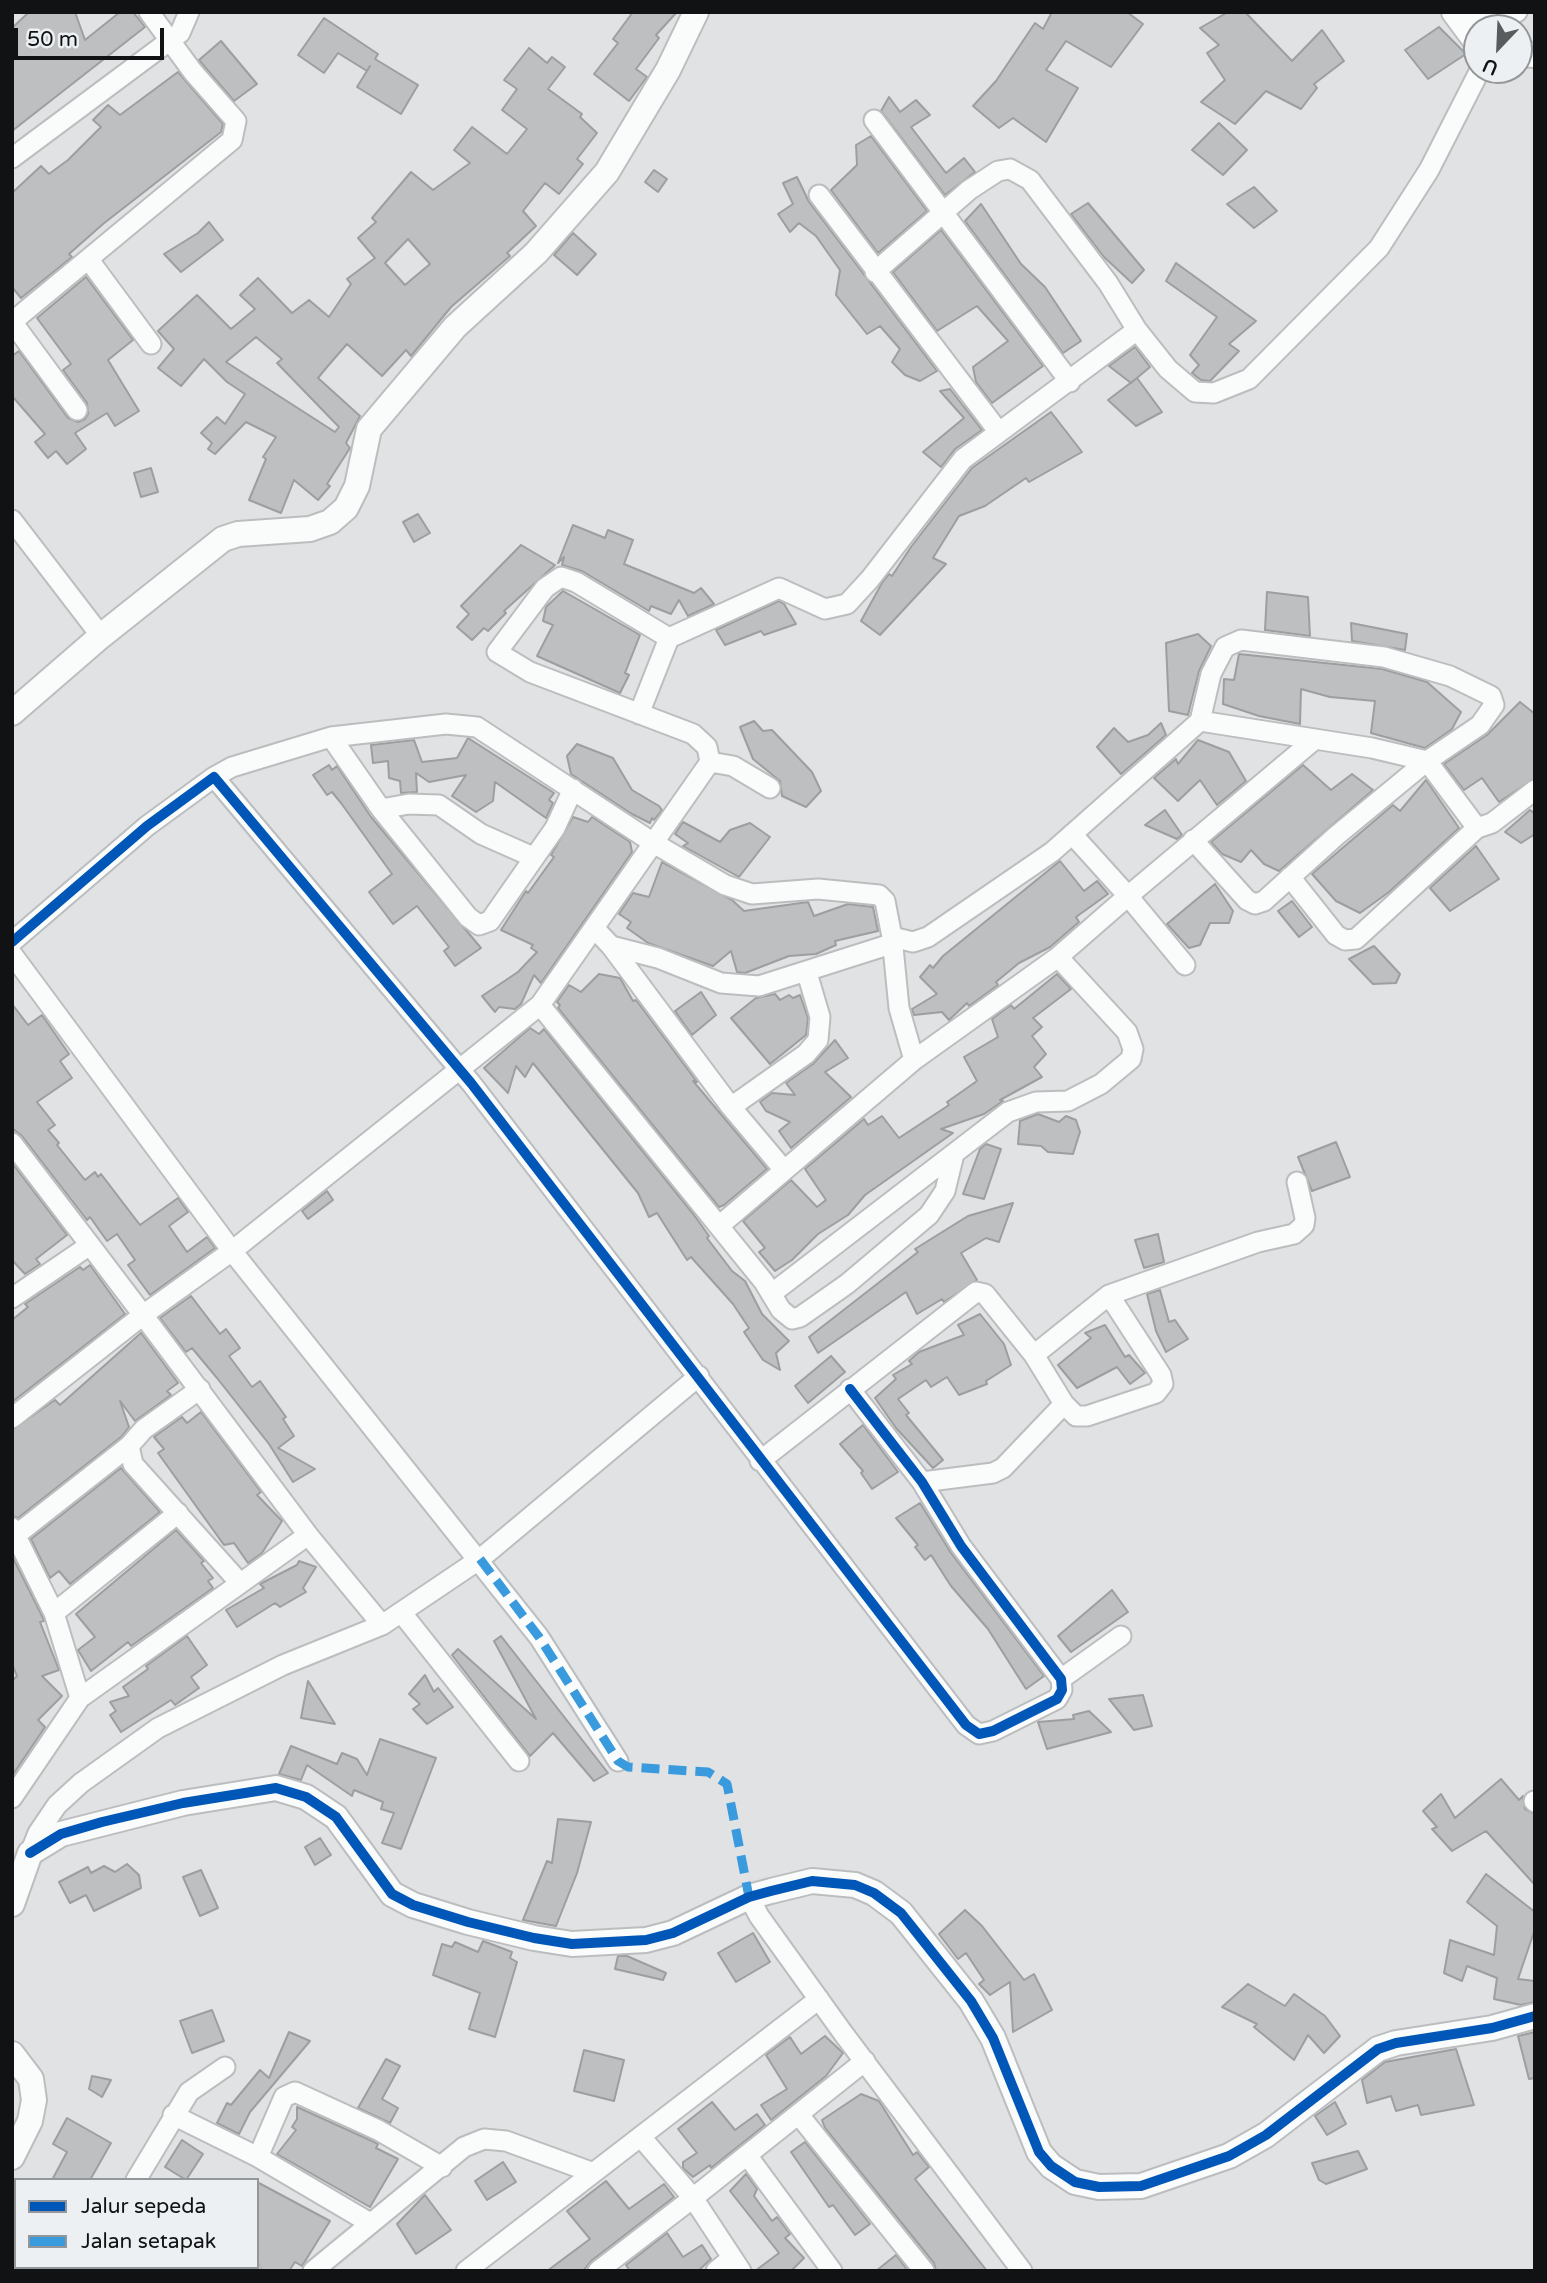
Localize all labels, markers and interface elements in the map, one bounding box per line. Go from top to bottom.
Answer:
scale bar [18,14,168,58]
north arrow [1463,14,1533,84]
text: 50 m [27,27,78,52]
text: U [1480,54,1502,79]
legend [14,2178,259,2269]
text: Jalur sepeda [81,2194,206,2219]
text: Jalan setapak [81,2229,216,2254]

